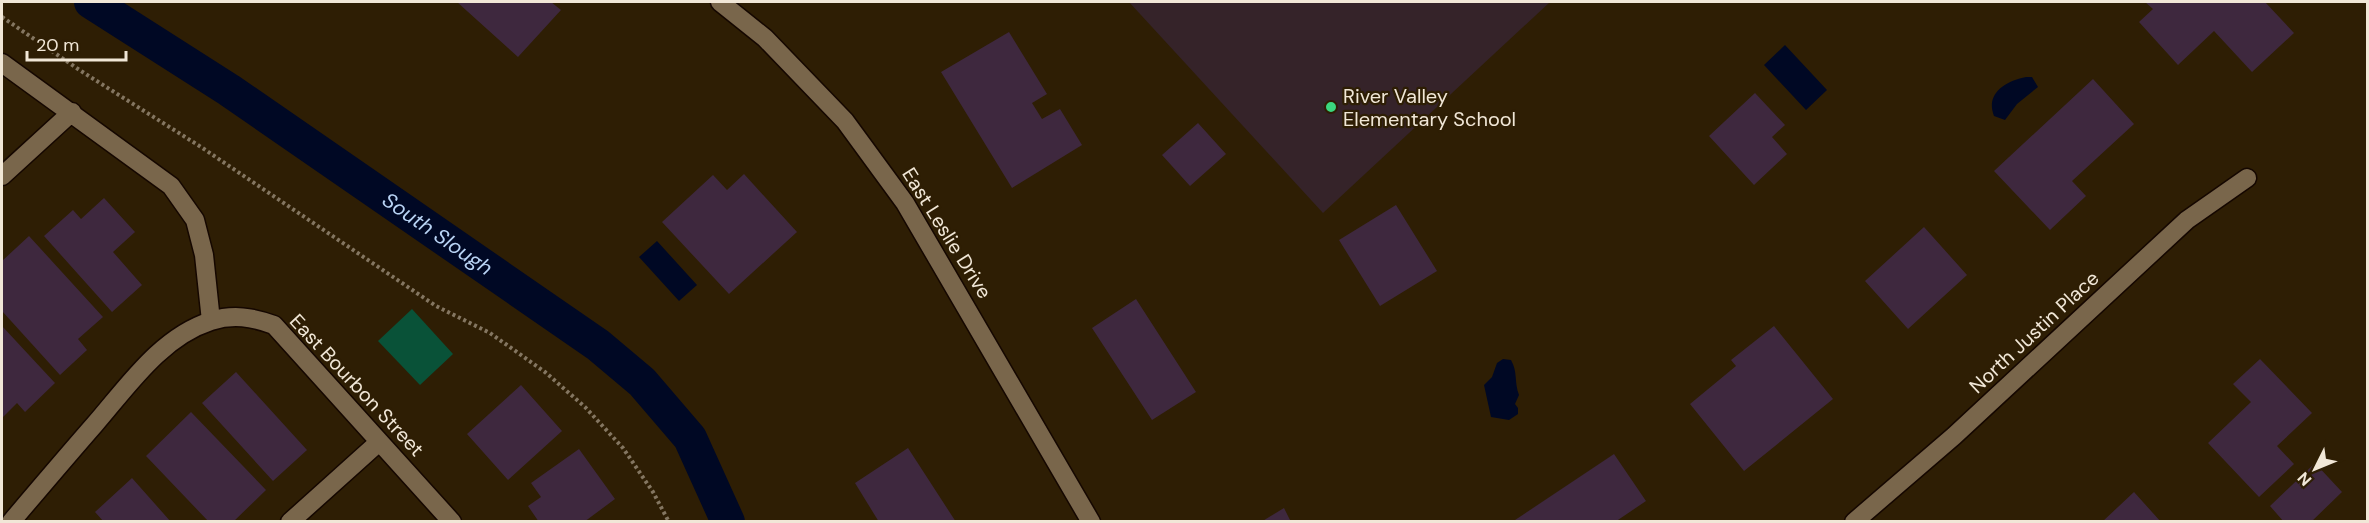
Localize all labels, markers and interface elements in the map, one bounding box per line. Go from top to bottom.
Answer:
scale bar [27,24,126,62]
text: 20 m [36,33,79,57]
place label: River Valley Elementary School [1343,83,1516,132]
marker: River Valley Elementary School [1324,100,1338,114]
street label: East Leslie Drive [896,163,998,303]
water label: South Slough [377,186,498,282]
street label: North Justin Place [1964,265,2104,399]
street label: East Bourbon Street [284,308,430,462]
north arrow [2285,439,2345,499]
text: N [2293,467,2316,490]

